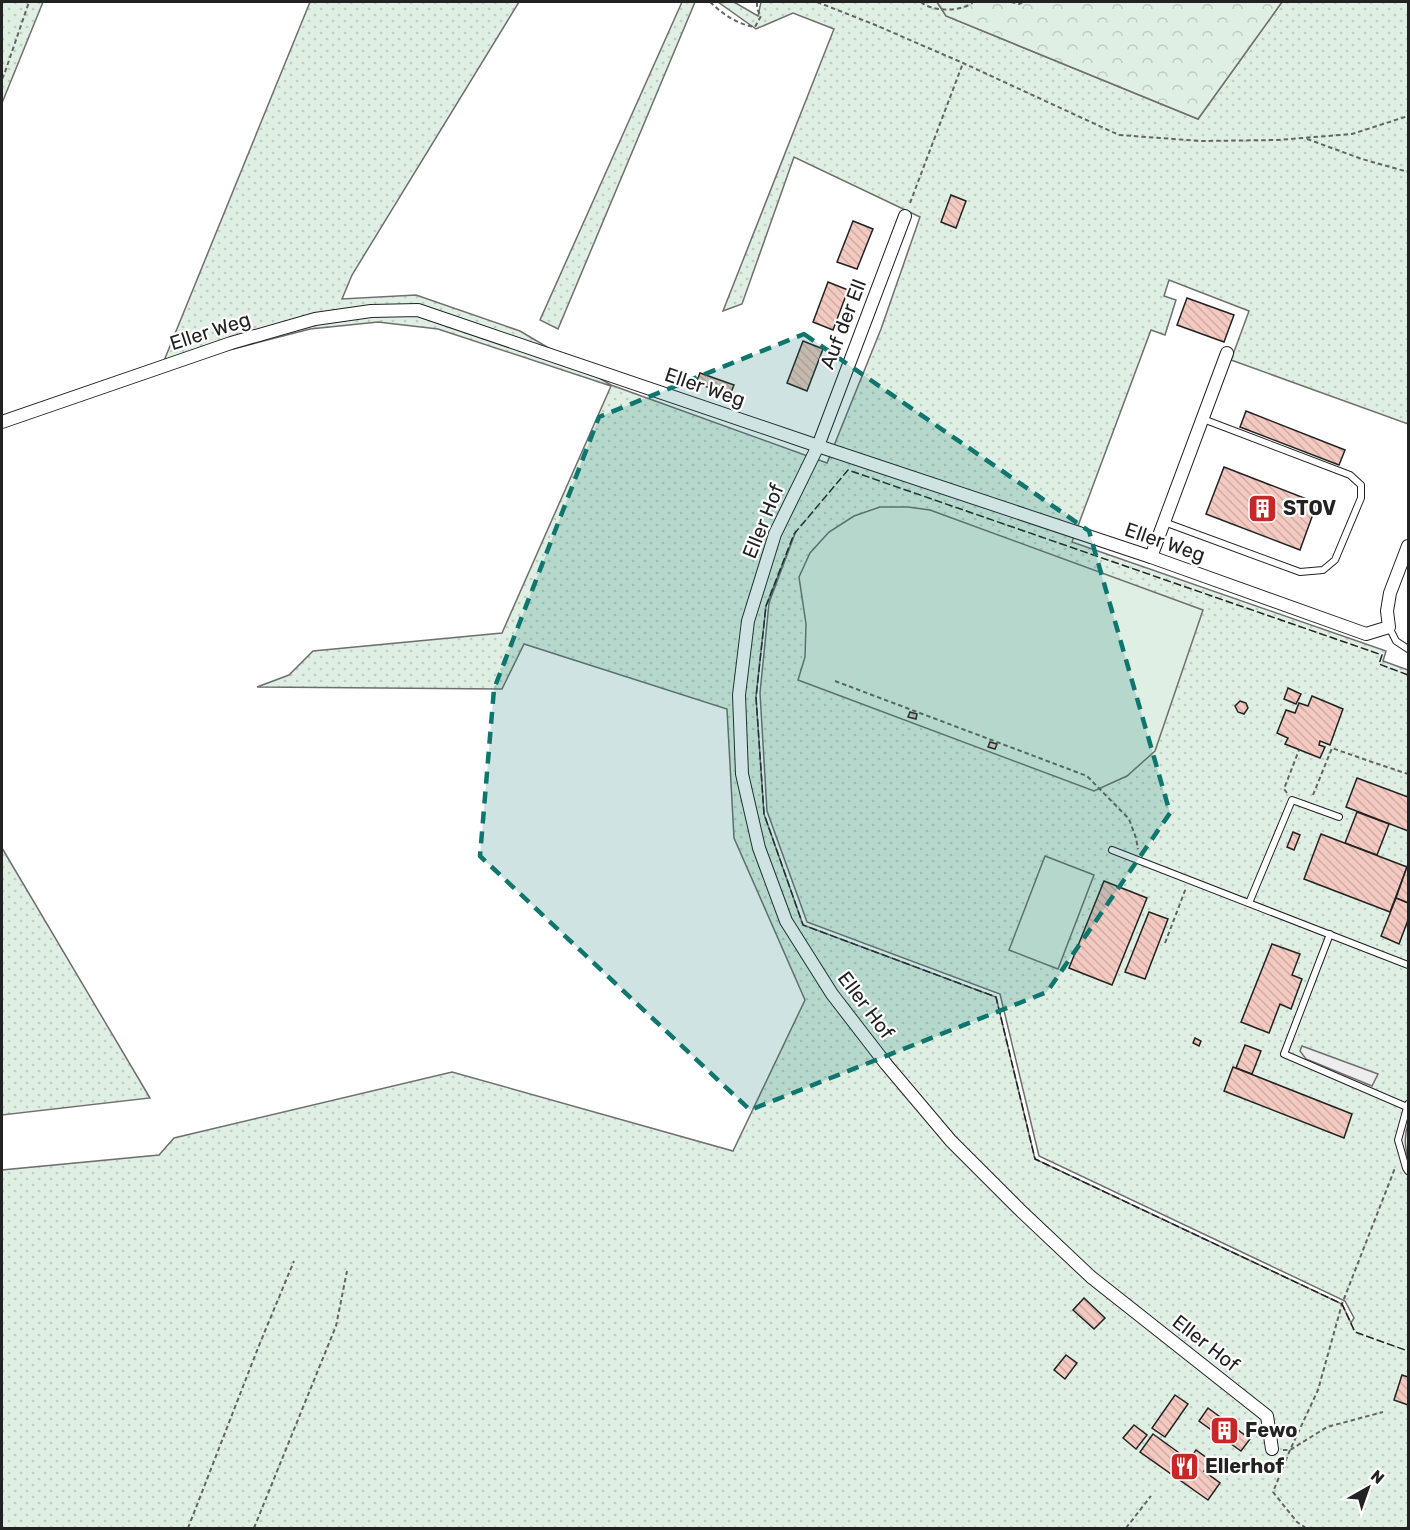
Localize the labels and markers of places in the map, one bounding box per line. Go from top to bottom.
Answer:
building icon: STOV [1246,492,1278,524]
place label: STOV [1283,496,1336,520]
building icon: Fewo [1208,1414,1240,1446]
place label: Fewo [1245,1418,1297,1442]
restaurant icon: Ellerhof [1168,1450,1200,1482]
place label: Ellerhof [1205,1454,1284,1478]

